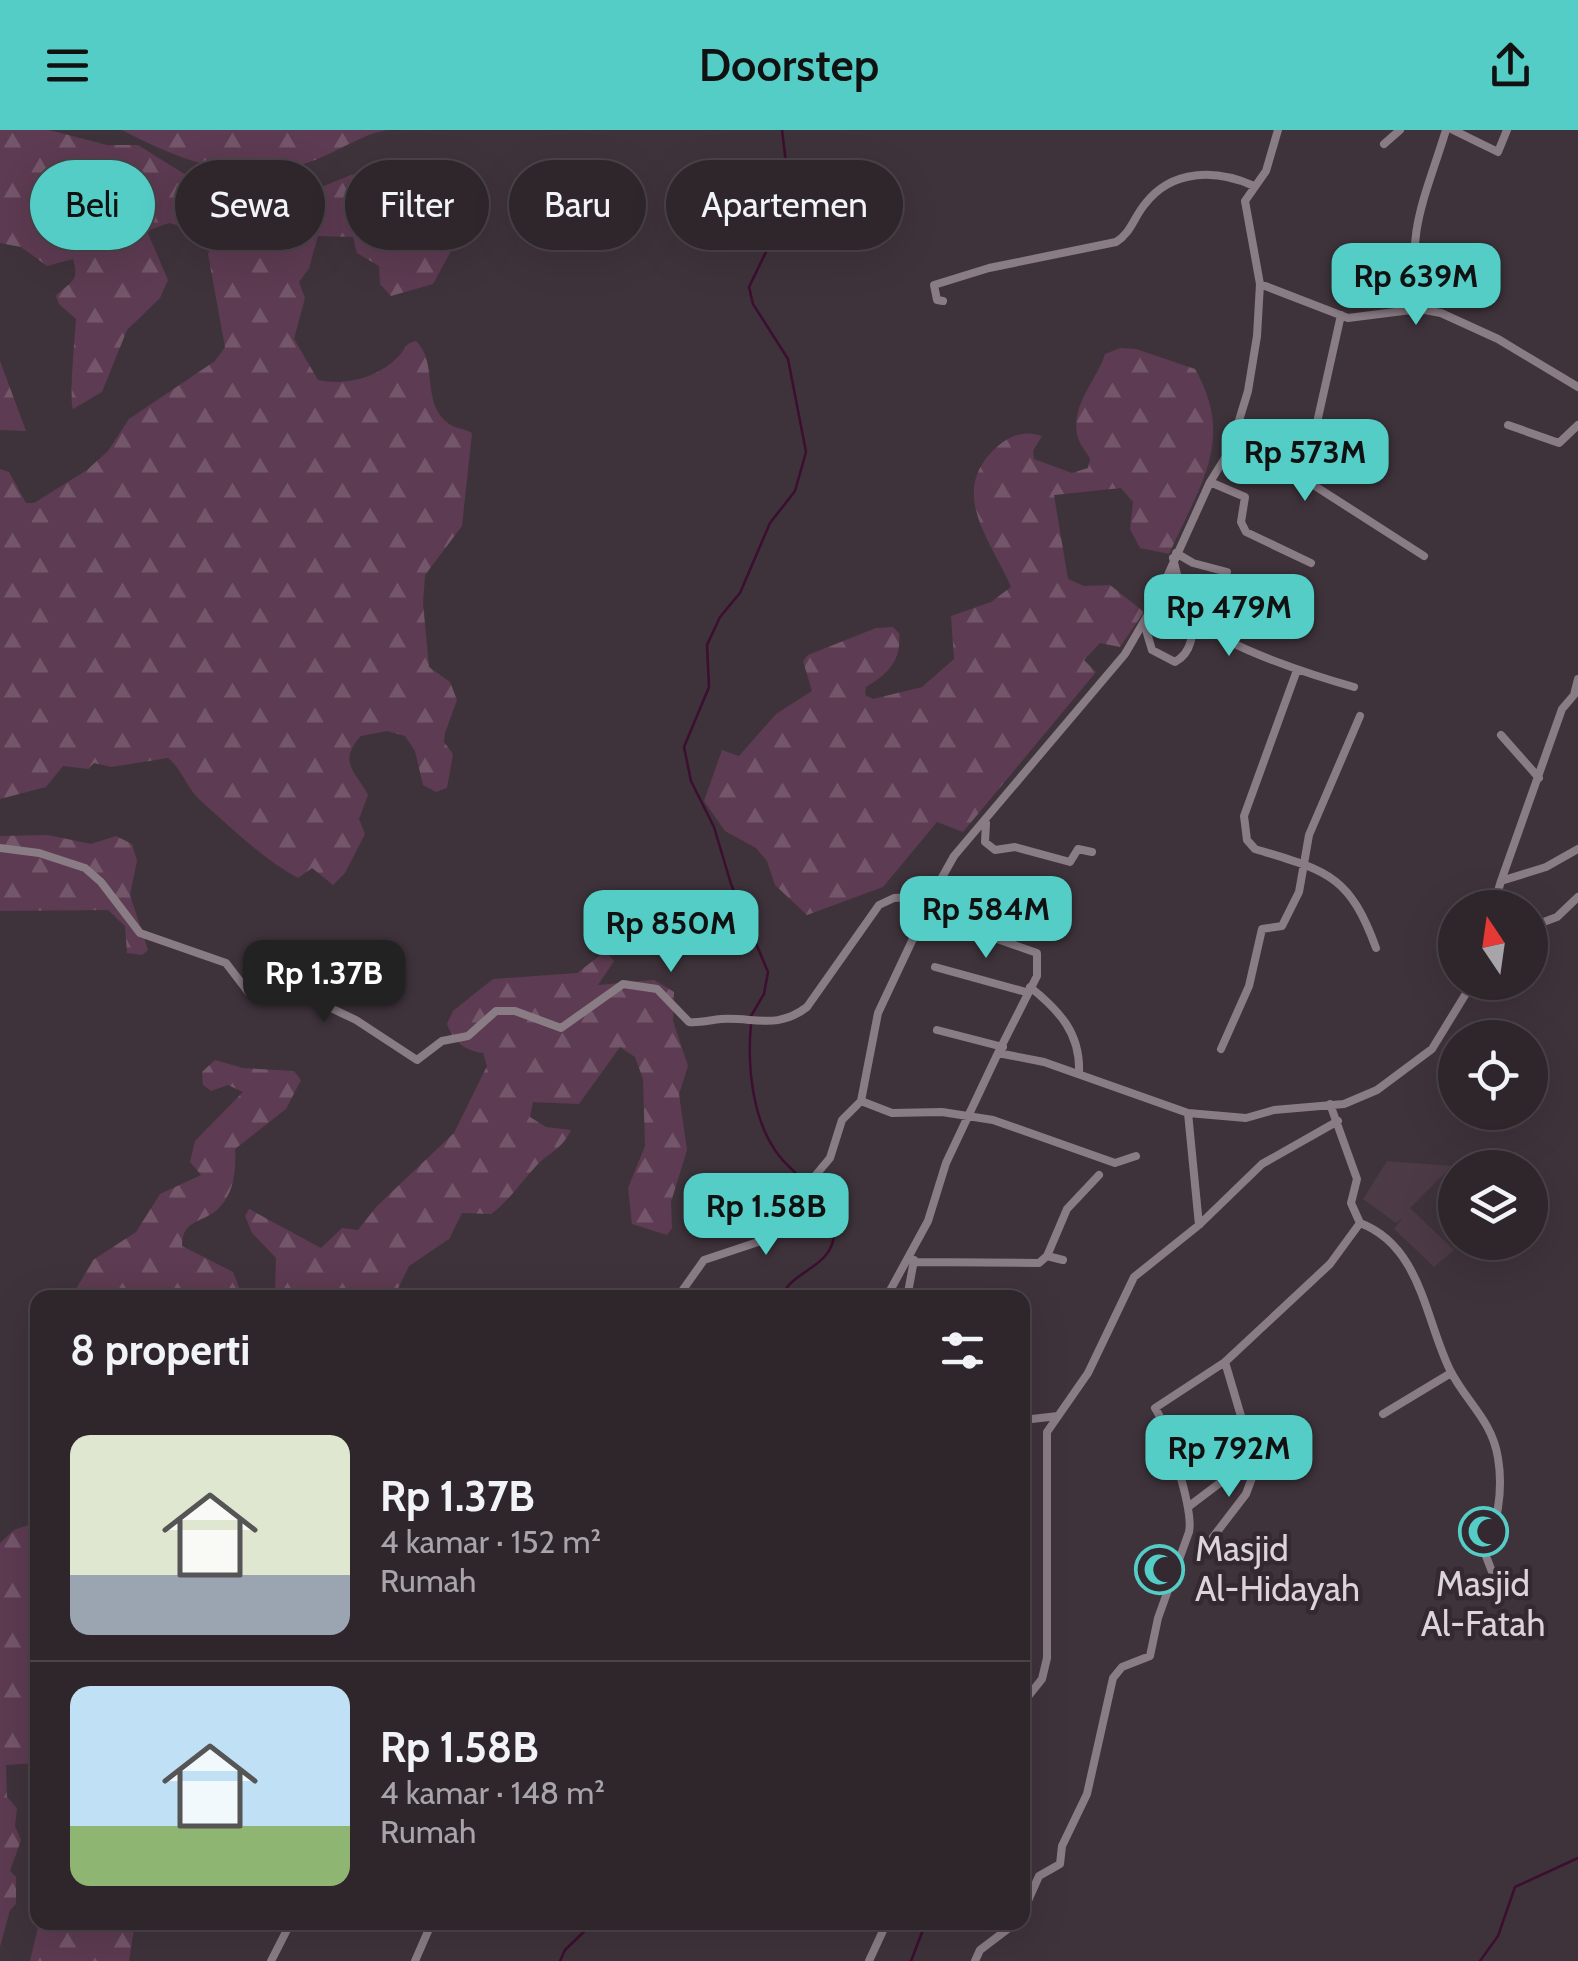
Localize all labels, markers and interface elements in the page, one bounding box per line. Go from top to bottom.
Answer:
icon: menu [40,38,95,93]
text: Doorstep [699,38,879,92]
icon: share [1483,38,1538,93]
chip: Beli [30,160,155,250]
chip: Sewa [175,160,325,250]
chip: Filter [345,160,489,250]
chip: Baru [509,160,646,250]
chip: Apartemen [666,160,903,250]
pin: Rp 639M [1324,243,1508,328]
text: Rp 639M [1354,256,1478,295]
pin: Rp 573M [1213,419,1397,504]
text: Rp 573M [1244,432,1366,471]
pin: Rp 479M [1137,574,1321,659]
text: Rp 479M [1166,587,1292,626]
pin: Rp 584M [894,876,1078,961]
text: Rp 584M [922,889,1050,928]
pin: Rp 850M [579,890,763,975]
north arrow [1438,890,1548,1000]
map controls [1438,890,1548,1260]
text: Rp 850M [605,903,737,942]
pin: Rp 1.37B [221,940,427,1025]
text: Rp 1.37B [265,953,383,992]
button: locate [1438,1020,1548,1130]
button: layers [1438,1150,1548,1260]
pin: Rp 1.58B [663,1173,869,1258]
text: Rp 1.58B [706,1186,826,1225]
icon: filters [935,1323,990,1378]
text: 8 properti [70,1324,250,1376]
pin: Rp 792M [1137,1415,1321,1500]
text: Rp 792M [1167,1428,1291,1467]
text: Rp 1.37B [380,1470,535,1522]
icon: home [150,1475,270,1595]
mosque icon: Masjid Al-Fatah [1457,1506,1509,1558]
text: 4 kamar · 152 m² [380,1522,601,1561]
place label: Masjid Al-Hidayah [1195,1527,1360,1610]
mosque icon: Masjid Al-Hidayah [1134,1543,1186,1595]
text: Rumah [380,1561,476,1600]
place label: Masjid Al-Fatah [1421,1562,1545,1645]
text: Rp 1.58B [380,1721,538,1773]
icon: home [150,1726,270,1846]
text: 4 kamar · 148 m² [380,1773,605,1812]
text: Rumah [380,1812,476,1851]

